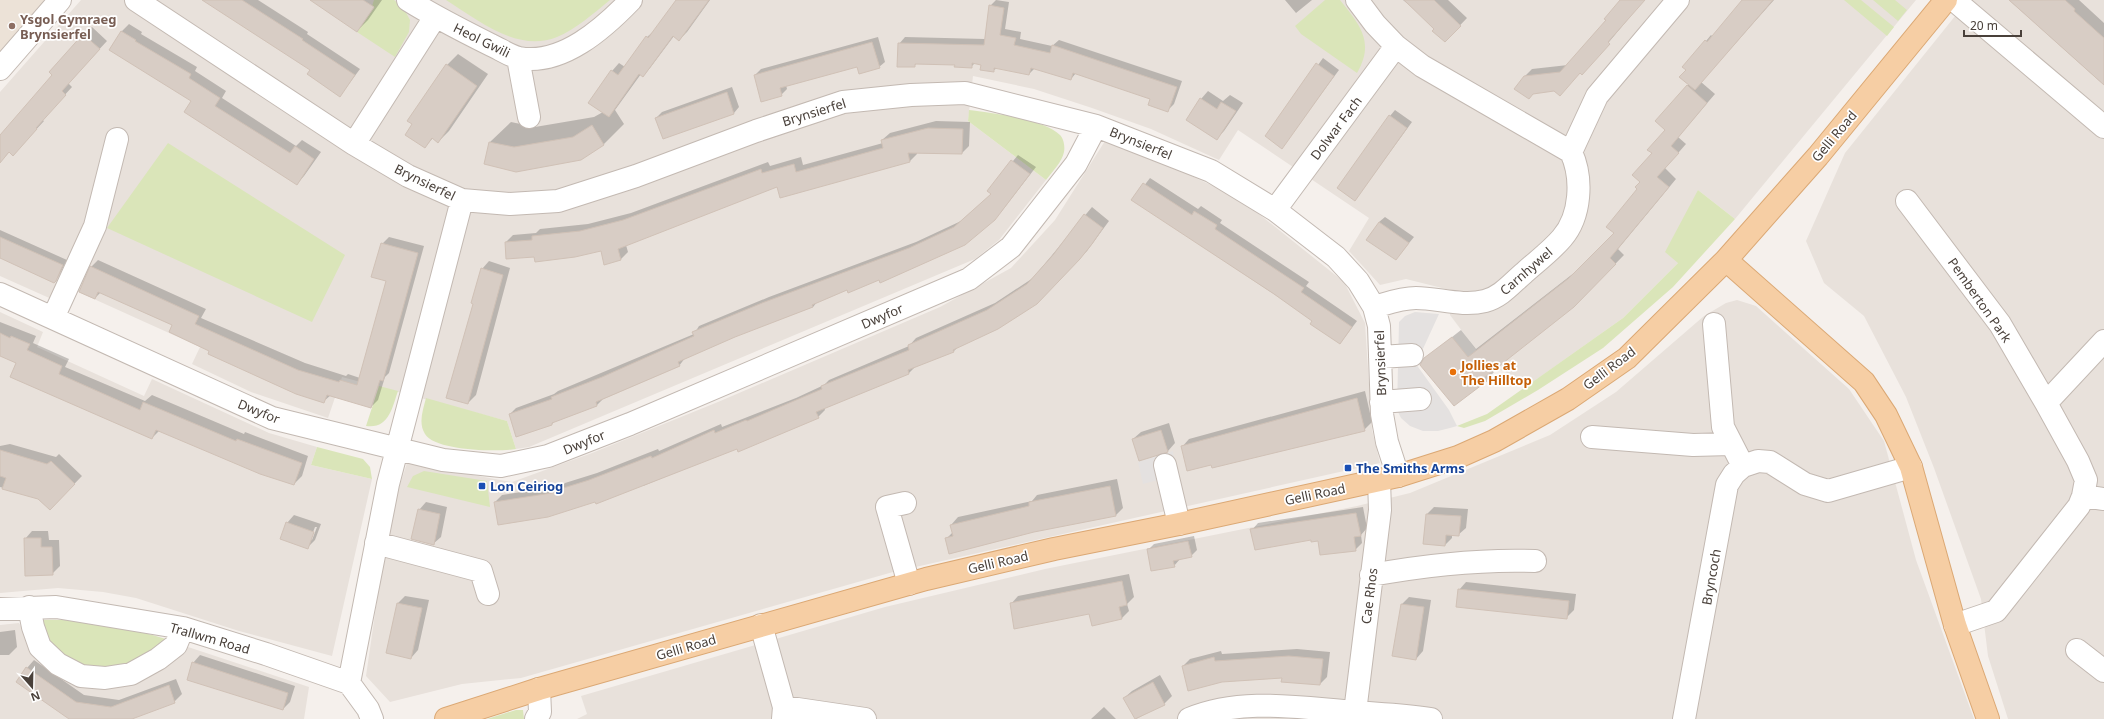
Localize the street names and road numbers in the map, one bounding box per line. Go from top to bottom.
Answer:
street label: Heol Gwili [451,18,513,62]
street label: Dolwar Fach [1306,93,1366,163]
street label: Brynsierfel [780,94,848,130]
street label: Gelli Road [1807,107,1861,165]
street label: Brynsierfel [1107,122,1175,164]
street label: Brynsierfel [391,159,459,205]
street label: Carnhywel [1496,243,1556,299]
street label: Pemberton Park [1944,254,2016,346]
street label: Dwyfor [858,299,906,333]
street label: Brynsierfel [1370,330,1390,396]
street label: Gelli Road [1579,342,1639,394]
street label: Dwyfor [235,394,283,428]
street label: Dwyfor [560,425,608,459]
street label: Gelli Road [1283,479,1347,509]
street label: Gelli Road [966,546,1030,578]
street label: Bryncoch [1697,547,1725,607]
street label: Cae Rhos [1357,567,1381,625]
street label: Trallwm Road [168,618,252,658]
street label: Gelli Road [654,630,718,664]

